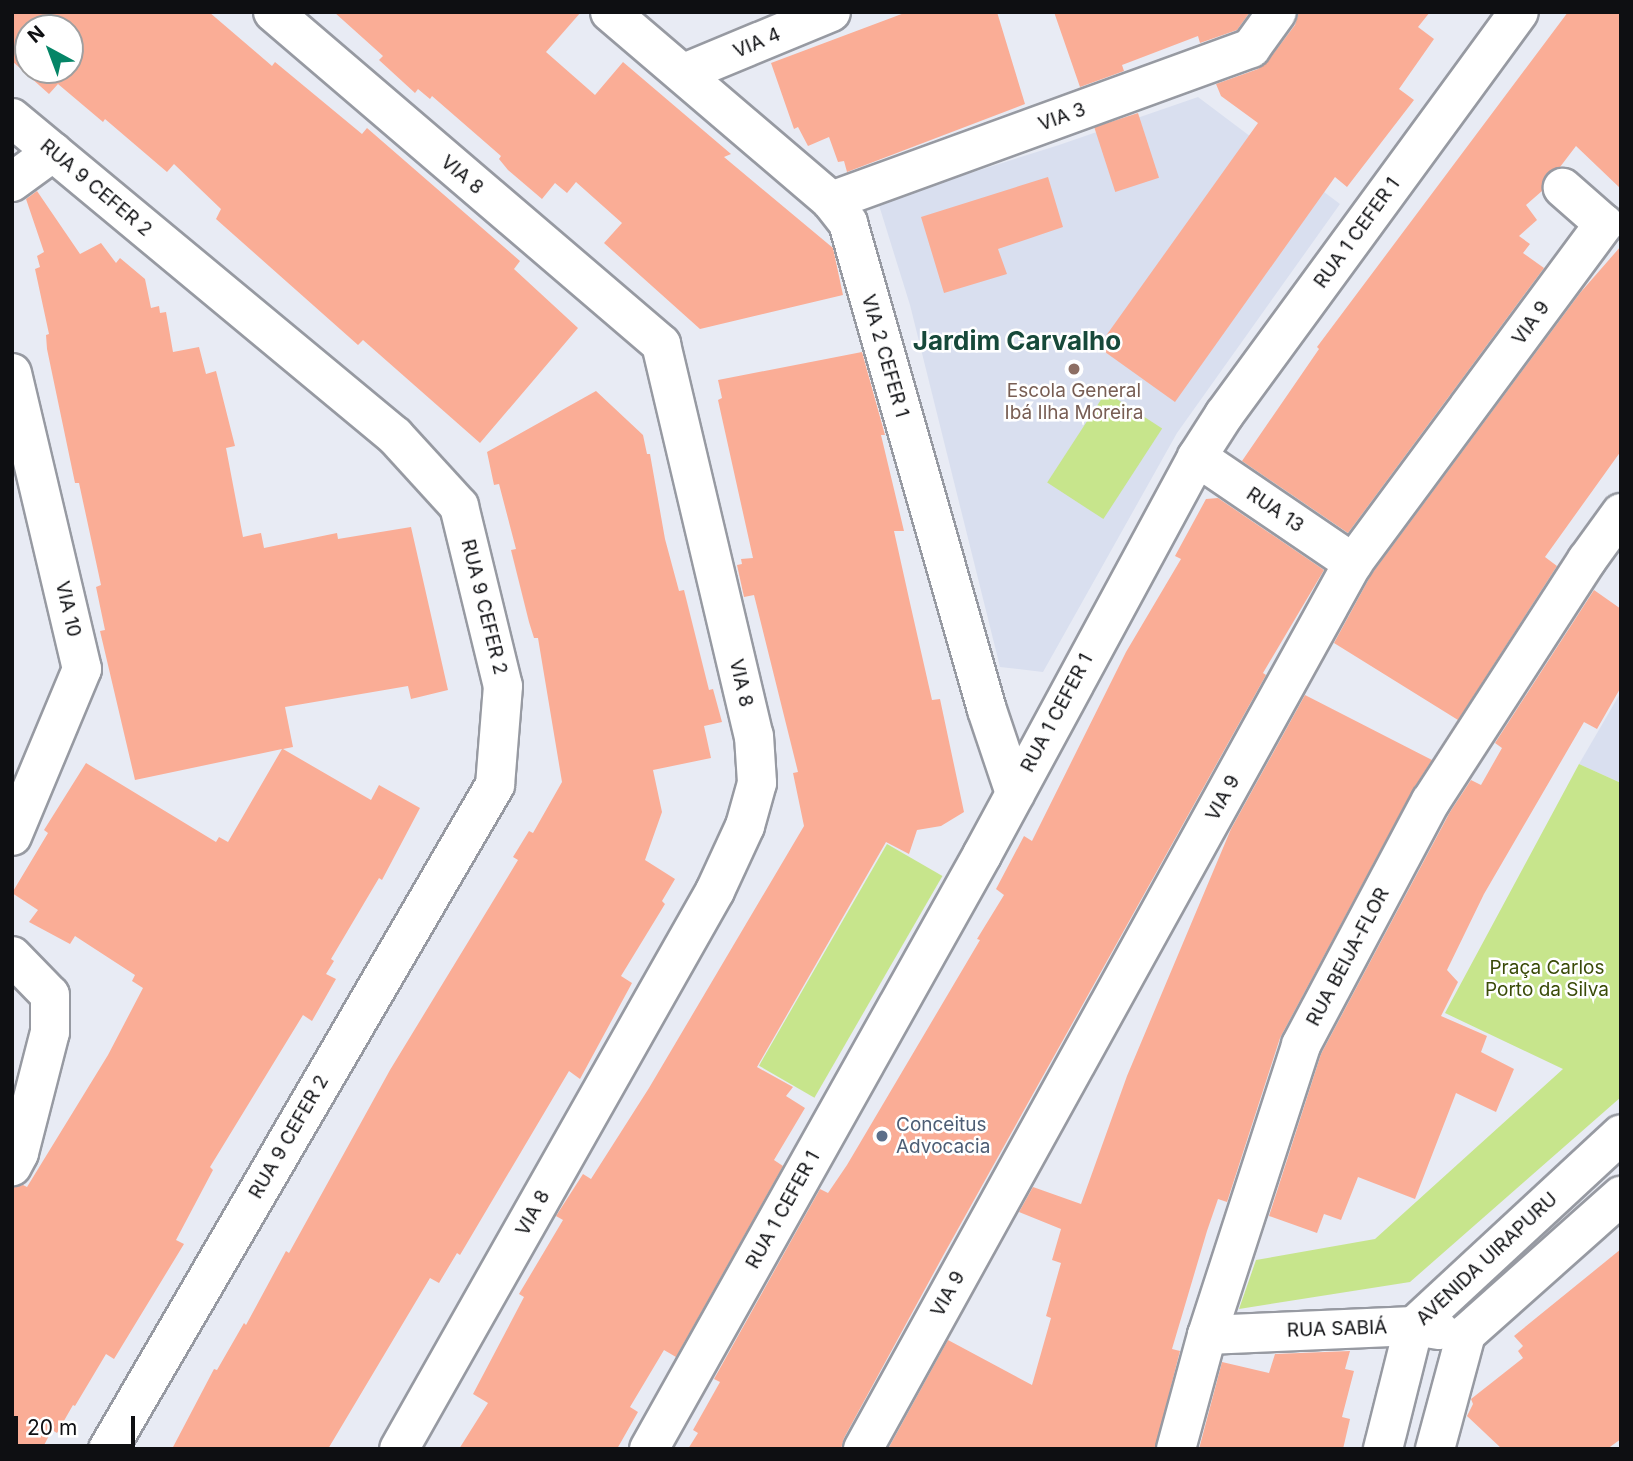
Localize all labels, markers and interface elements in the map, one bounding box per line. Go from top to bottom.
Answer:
north arrow [14,14,84,84]
text: N [23,21,49,48]
street label: VIA 4 [730,23,784,63]
street label: VIA 3 [1035,98,1089,136]
street label: RUA 9 CEFER 2 [36,135,156,241]
street label: VIA 8 [436,151,488,199]
street label: RUA 1 CEFER 1 [1309,173,1405,293]
street label: VIA 2 CEFER 1 [857,292,913,420]
street label: VIA 9 [1508,297,1554,349]
district label: Jardim Carvalho [913,325,1121,357]
marker: Escola General Ibá Ilha Moreira [1066,361,1082,377]
place label: Escola General Ibá Ilha Moreira [1005,380,1143,424]
street label: RUA 13 [1242,483,1308,537]
street label: RUA 9 CEFER 2 [456,537,512,677]
street label: VIA 10 [51,579,85,639]
street label: RUA 1 CEFER 1 [1016,650,1098,776]
street label: VIA 8 [724,657,758,709]
street label: VIA 9 [1201,771,1245,825]
street label: RUA BEIJA-FLOR [1302,884,1394,1030]
park label: Praça Carlos Porto da Silva [1485,957,1609,1001]
street label: RUA 9 CEFER 2 [244,1071,334,1203]
place label: Conceitus Advocacia [896,1114,990,1158]
marker: Conceitus Advocacia [874,1128,890,1144]
street label: RUA 1 CEFER 1 [741,1147,825,1273]
street label: VIA 8 [511,1186,555,1240]
street label: AVENIDA UIRAPURU [1412,1188,1562,1330]
street label: VIA 9 [926,1267,970,1321]
street label: RUA SABIÁ [1286,1316,1388,1342]
scale bar [18,1402,138,1446]
text: 20 m [27,1415,77,1440]

